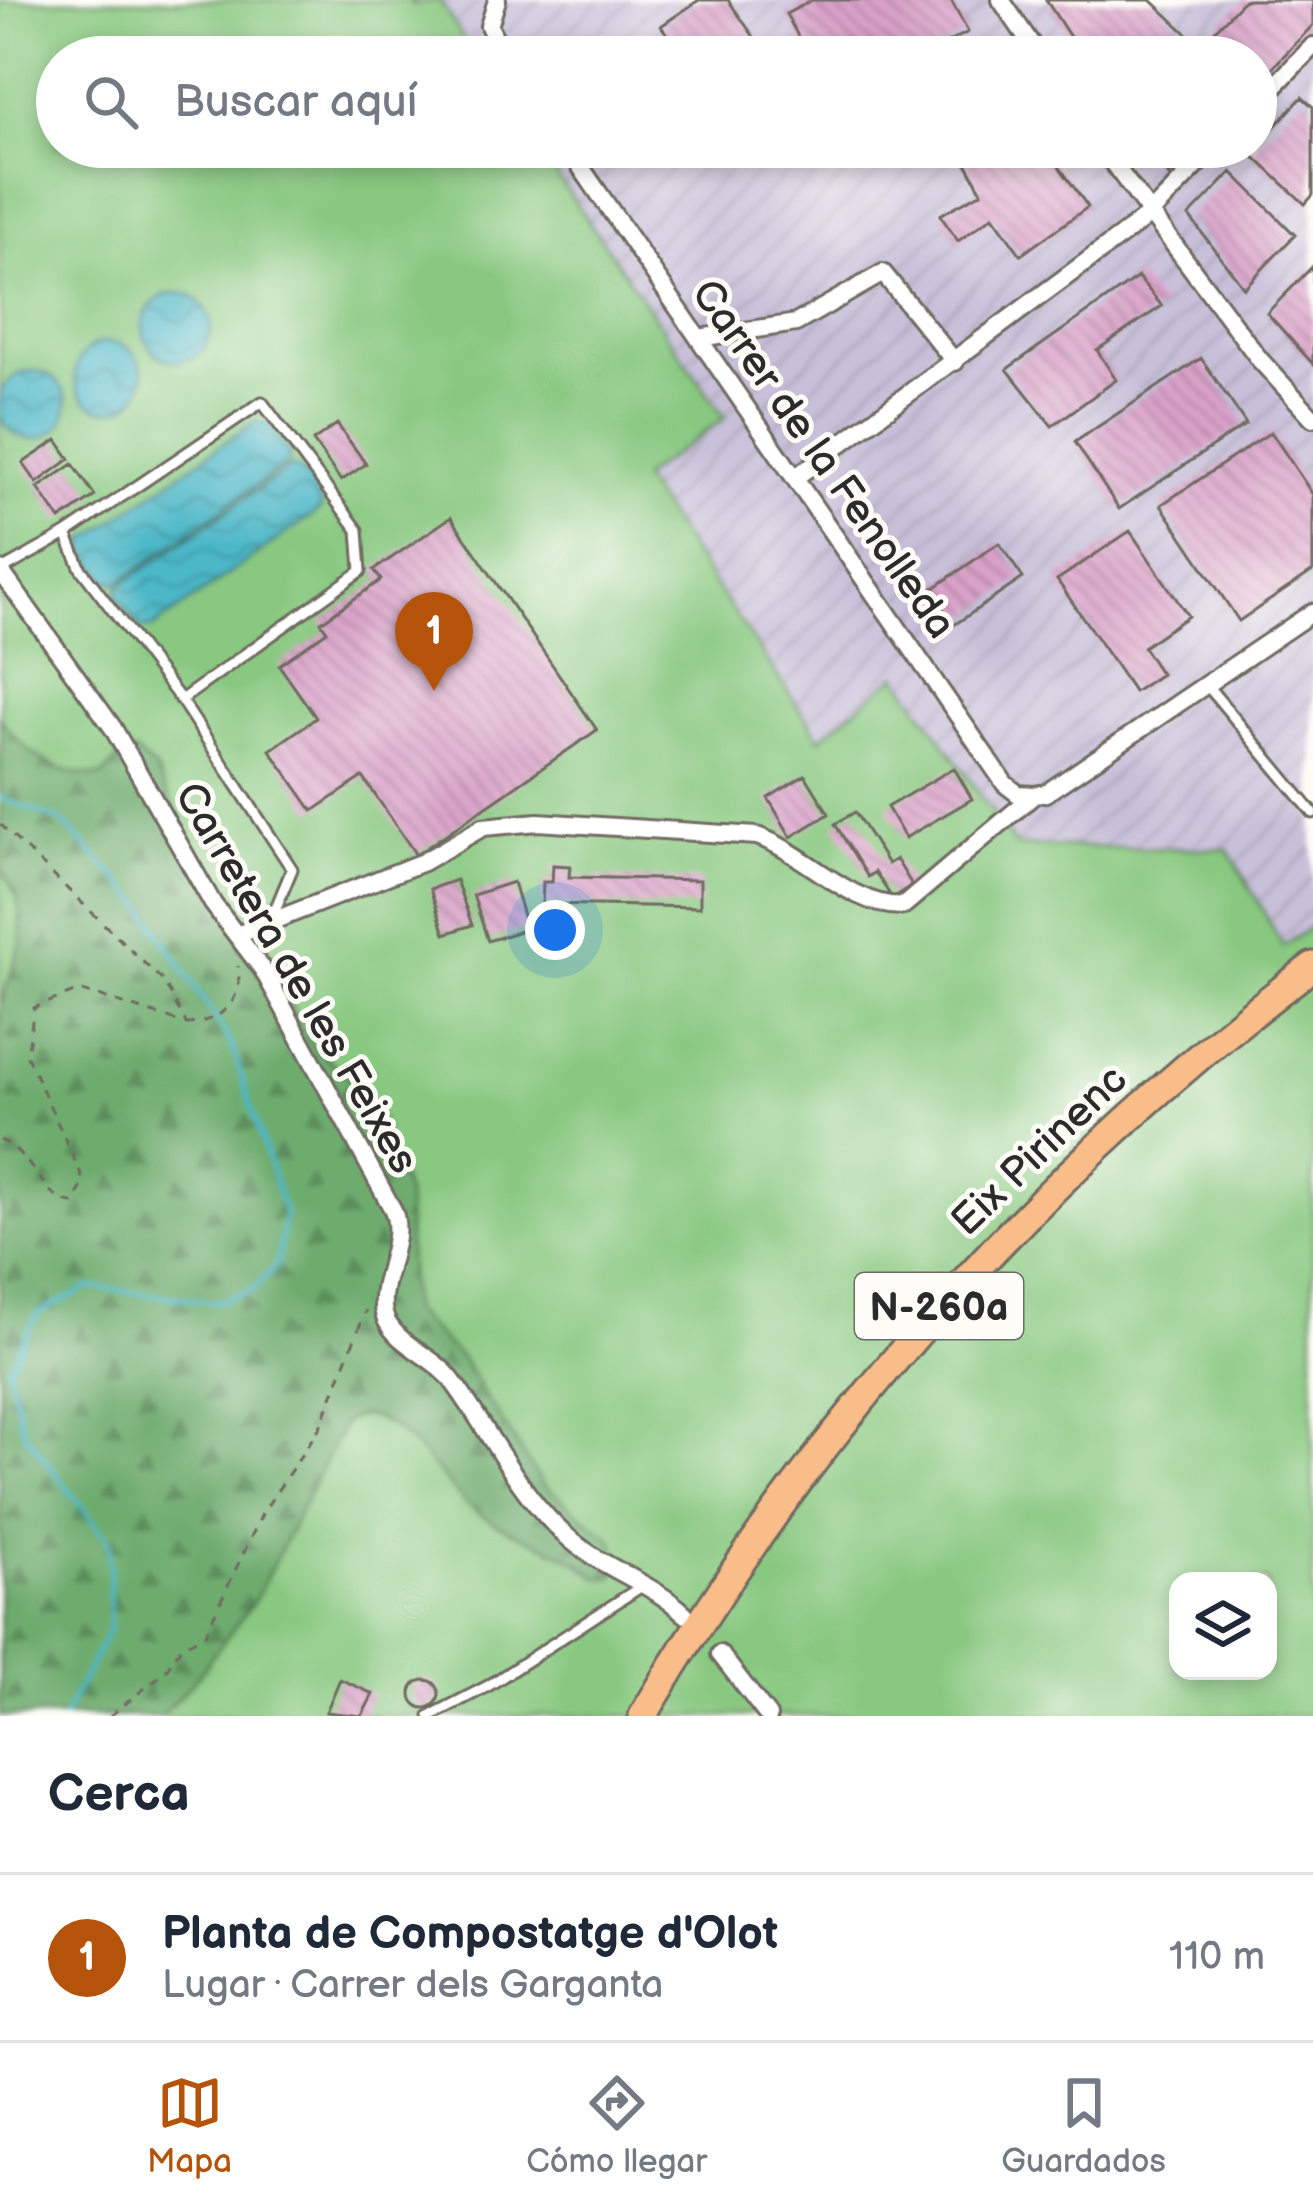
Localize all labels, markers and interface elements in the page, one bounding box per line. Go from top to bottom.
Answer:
search box [36,36,1277,168]
icon: search [78,69,144,135]
text: Buscar aquí [174,75,417,130]
street label: Carrer de la Fenolleda [680,270,966,649]
pin: 1 [395,592,473,691]
street label: Carretera de les Feixes [163,774,429,1183]
your location [525,900,585,960]
street label: Eix Pirinenc [941,1055,1138,1247]
road number: N-260a [855,1273,1023,1339]
map controls [1169,1572,1277,1680]
button: layers [1169,1572,1277,1680]
text: Cerca [48,1764,190,1825]
text: Planta de Compostatge d'Olot [162,1907,778,1962]
text: 1 [79,1934,95,1981]
text: 110 m [1169,1934,1265,1981]
text: Lugar · Carrer dels Garganta [162,1962,663,2009]
tab: Mapa [147,2070,232,2182]
tab: Cómo llegar [526,2070,707,2182]
tab: Guardados [1001,2070,1166,2182]

